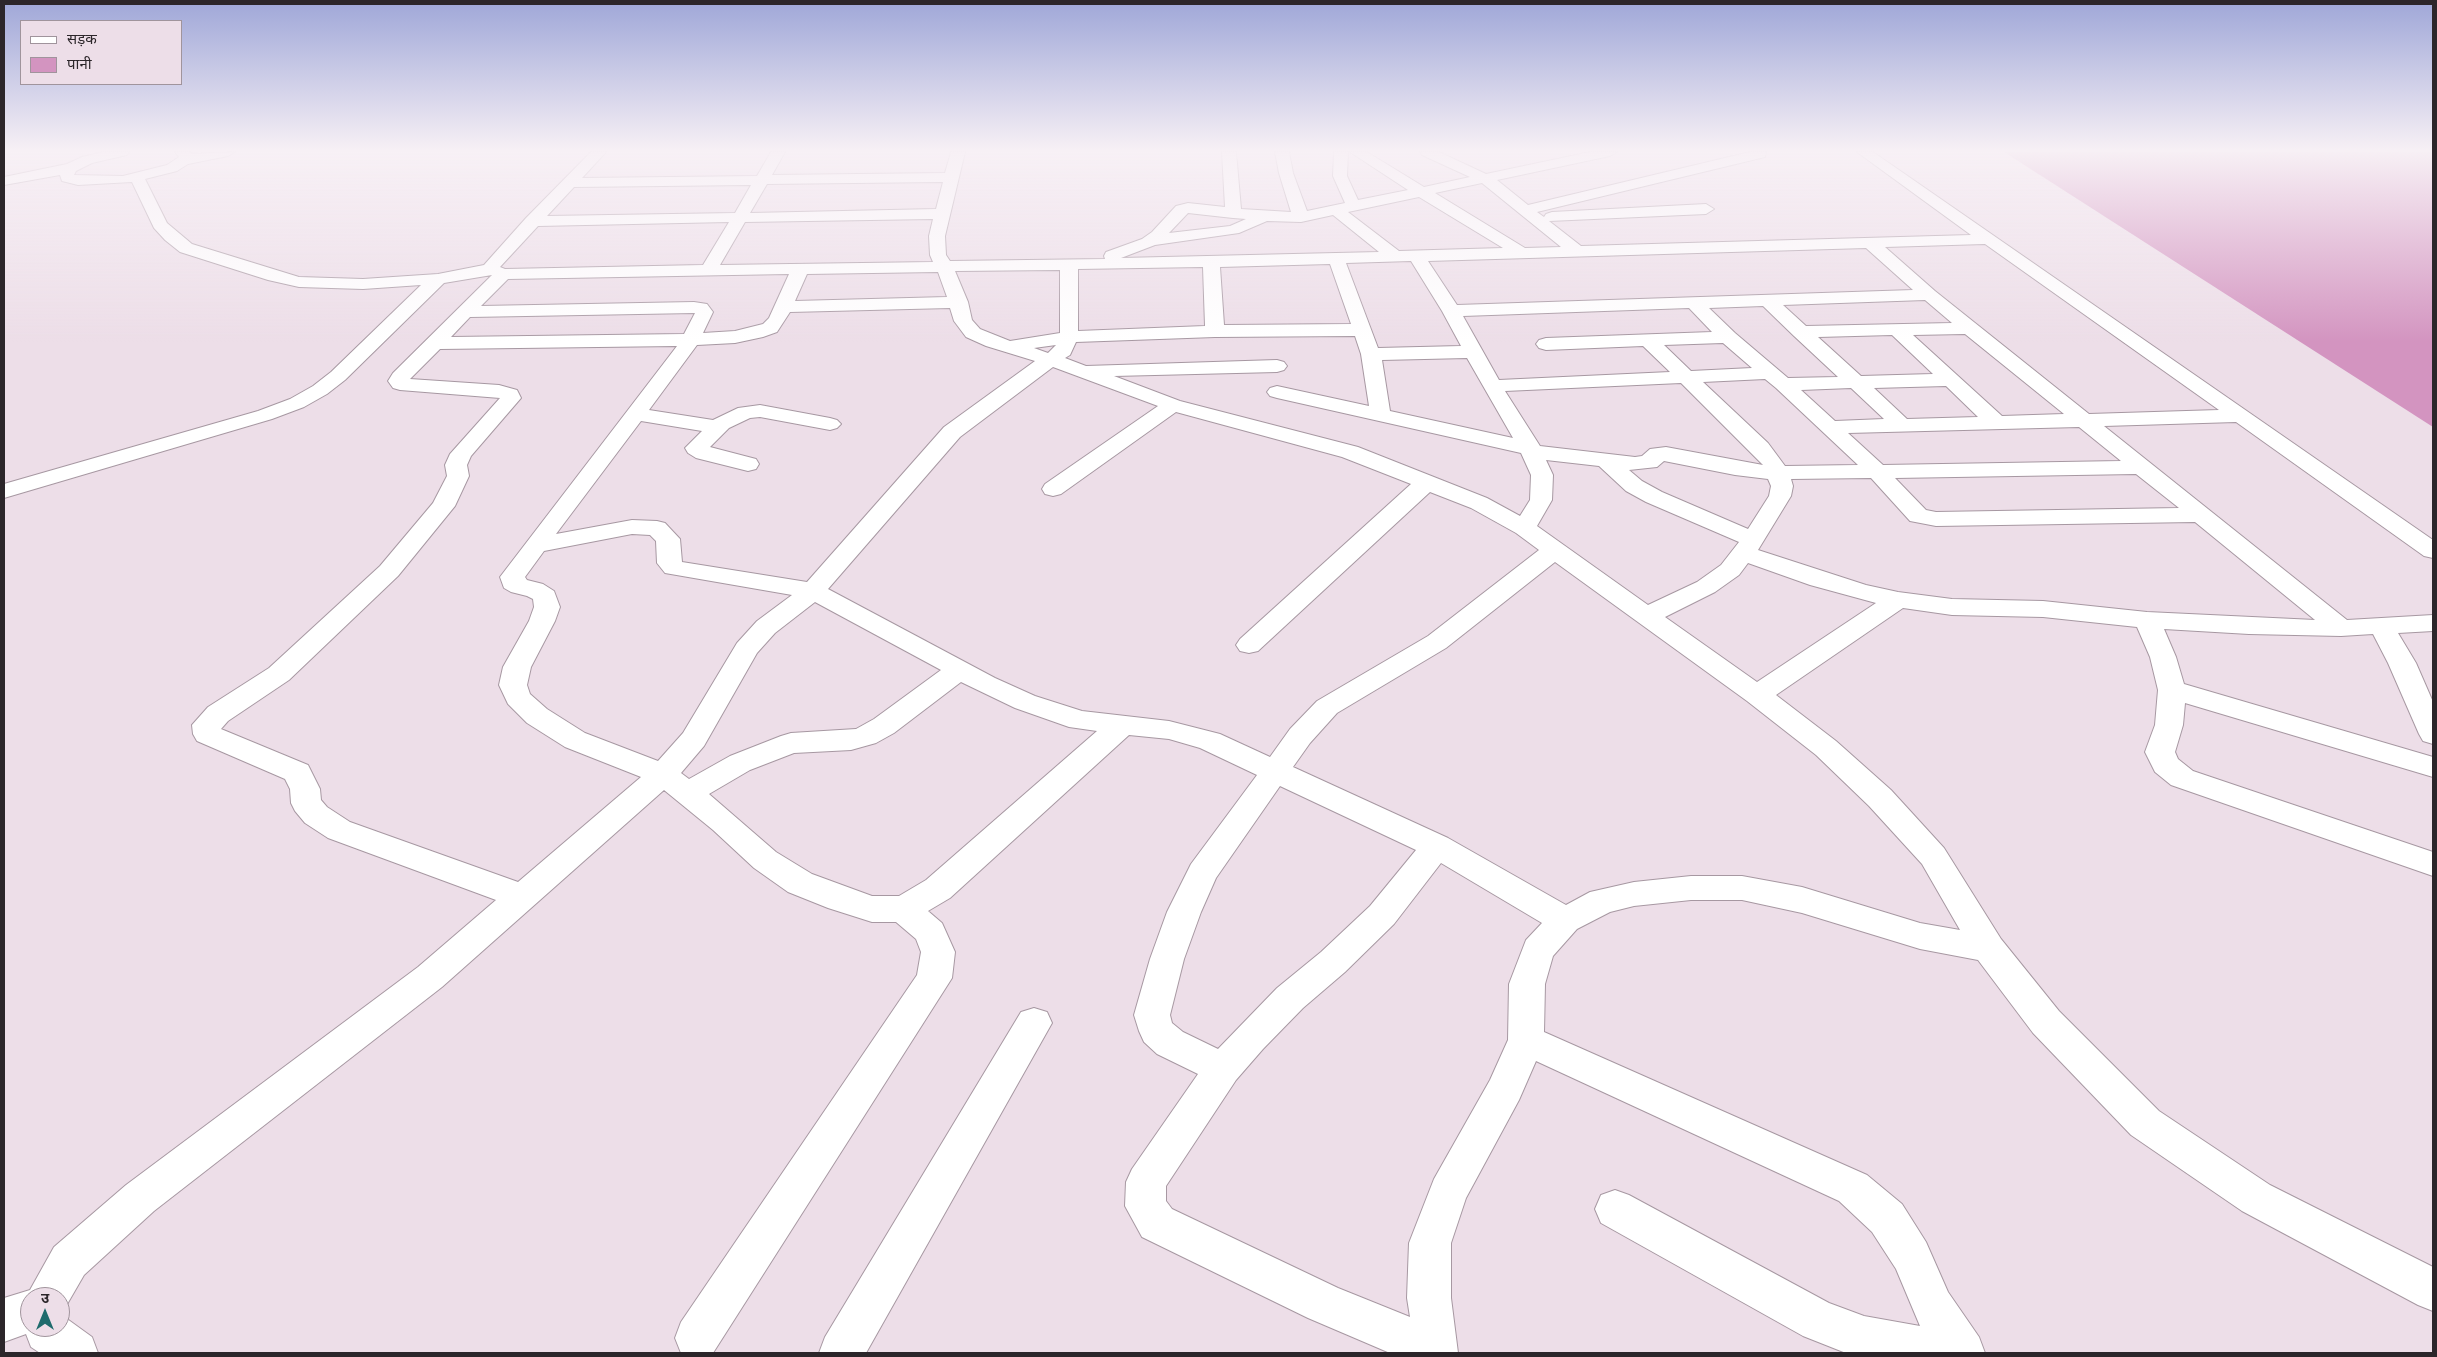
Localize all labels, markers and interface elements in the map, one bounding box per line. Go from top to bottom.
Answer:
legend [20,20,182,85]
text: सड़क [67,30,97,47]
text: पानी [67,55,92,72]
north arrow [20,1287,70,1337]
text: उ [41,1290,49,1306]

